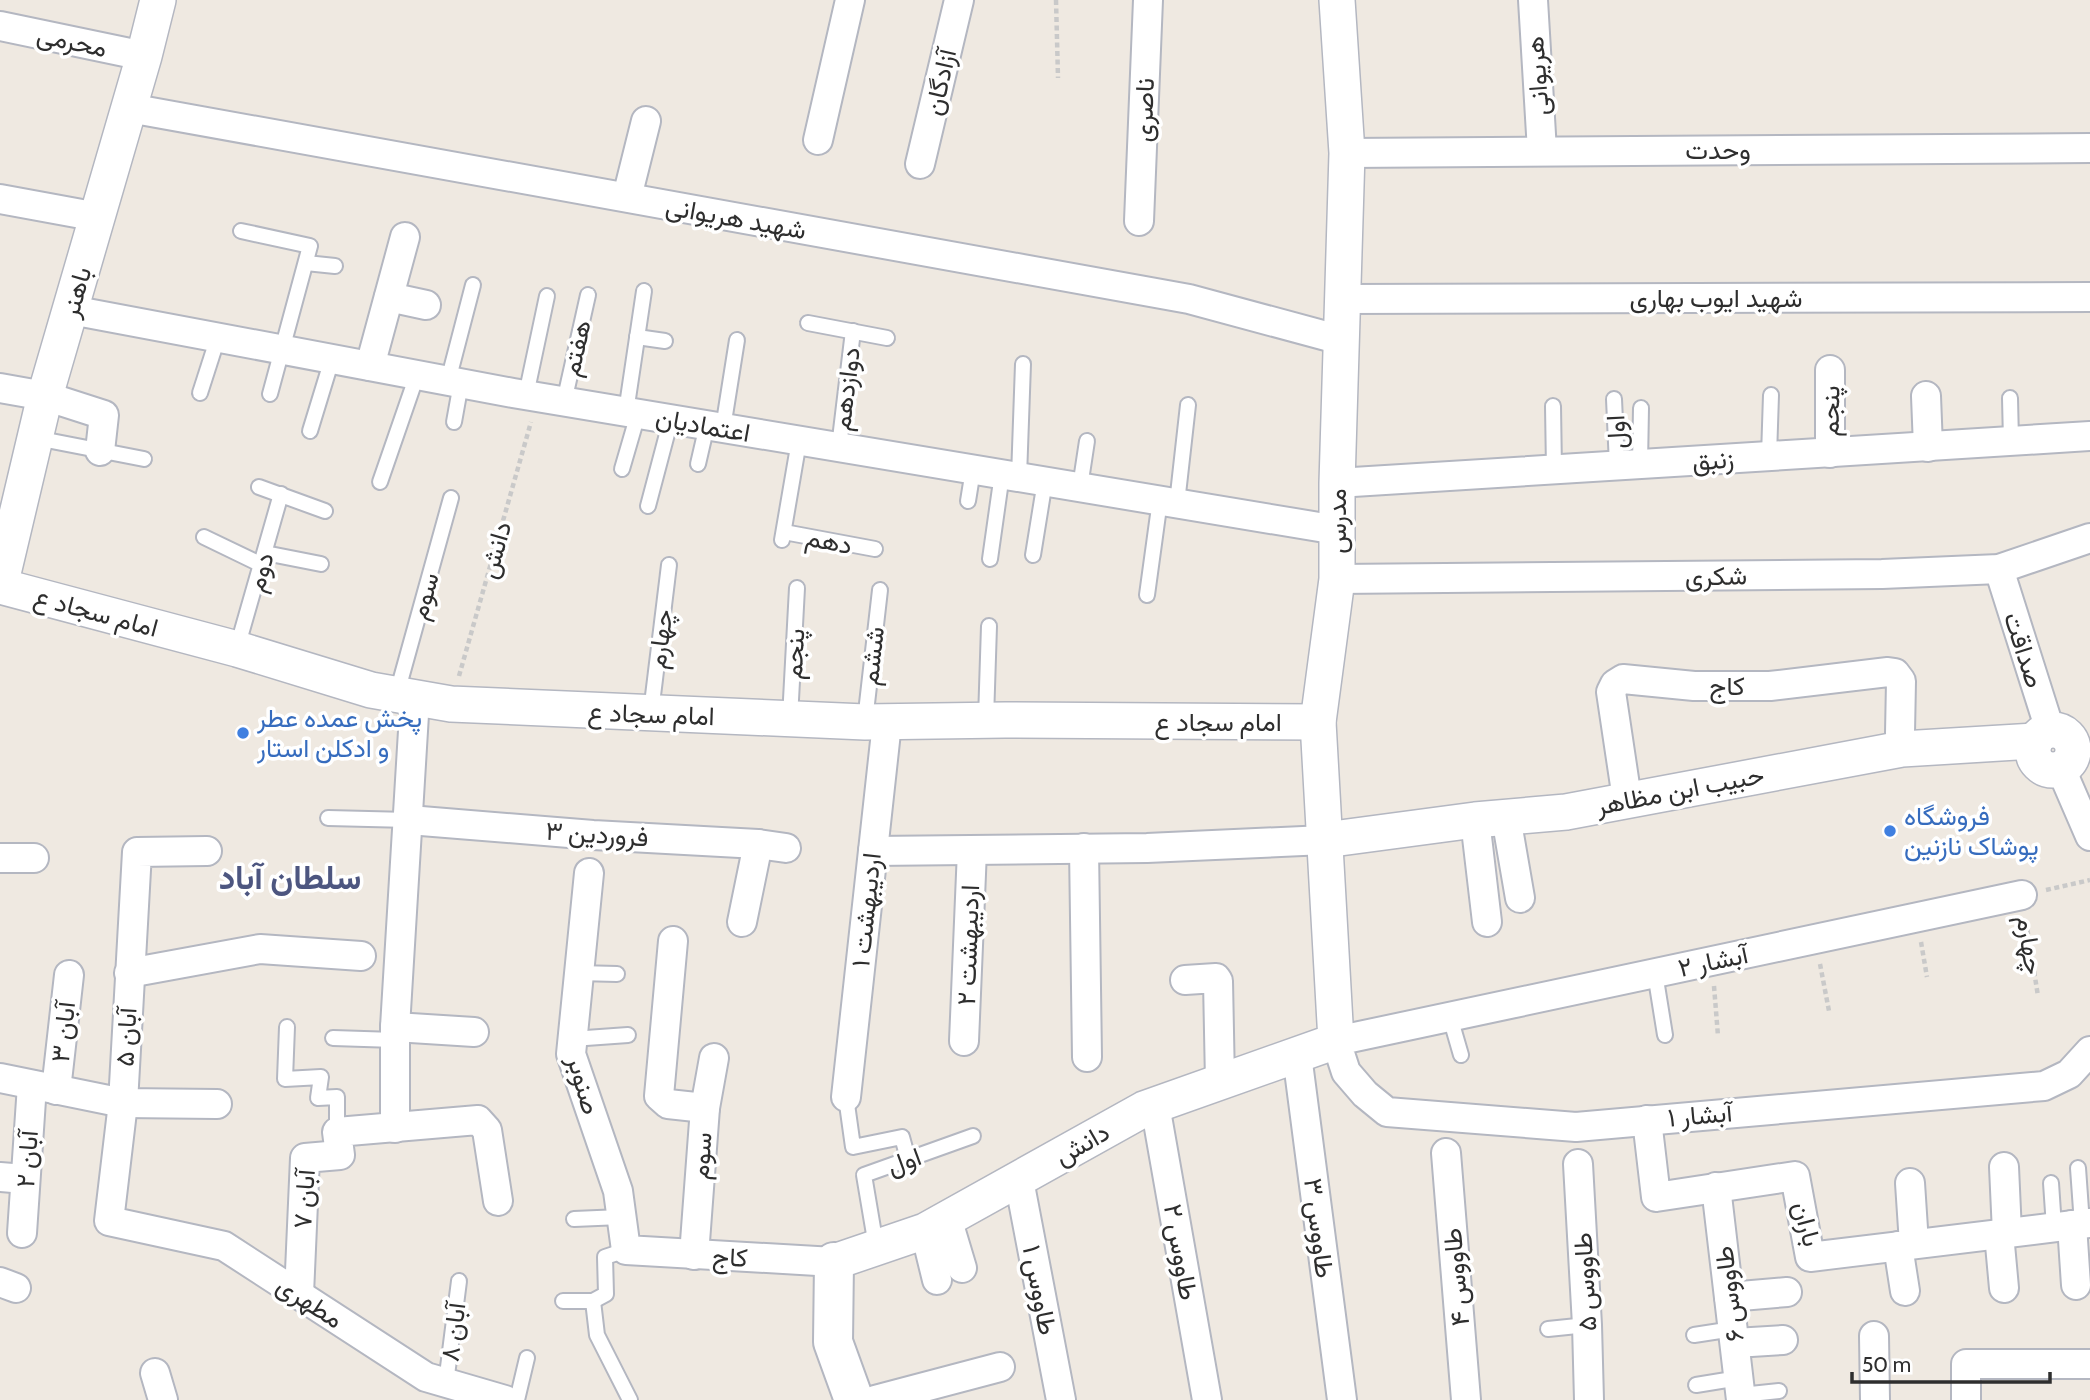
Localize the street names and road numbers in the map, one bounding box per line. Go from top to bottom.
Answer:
street label: محرمی [34,18,110,64]
street label: هریوانی [1518,35,1556,117]
street label: آزادگان [917,44,964,118]
street label: ناصری [1127,77,1161,143]
street label: وحدت [1685,134,1751,166]
street label: شهید هریوانی [663,190,809,246]
street label: باهنر [53,263,98,322]
street label: شهید ایوب بهاری [1630,282,1802,314]
street label: هفتم [554,317,599,380]
street label: دوازدهم [825,345,868,433]
street label: پنجم [1814,385,1848,437]
street label: اعتمادیان [653,401,753,449]
street label: اول [1599,414,1633,450]
street label: زنبق [1691,443,1735,477]
street label: مدرس [1321,488,1353,554]
street label: دانش [472,518,518,582]
street label: دهم [803,521,855,562]
street label: دوم [239,549,282,596]
street label: شکری [1685,559,1747,593]
street label: سوم [402,569,447,624]
street label: امام سجاد ع [30,580,162,646]
street label: چهارم [640,608,681,671]
street label: صداقت [1997,608,2051,692]
street label: ششم [853,625,892,687]
street label: پنجم [777,628,813,680]
street label: کاج [1709,670,1745,704]
street label: امام سجاد ع [587,696,715,734]
street label: امام سجاد ع [1154,706,1282,740]
street label: حبیب ابن مظاهر [1592,758,1767,822]
street label: فروردین ۳ [544,814,650,854]
street label: اردیبهشت ۱ [844,851,888,969]
street label: اردیبهشت ۲ [950,884,986,1006]
street label: چهارم [2008,913,2050,977]
street label: آبشار ۲ [1675,938,1753,984]
street label: آبان ۳ [44,998,82,1064]
street label: آبان ۵ [108,1005,144,1067]
street label: صنوبر [560,1051,608,1118]
street label: آبشار ۱ [1666,1096,1736,1134]
street label: دانش [1049,1116,1115,1172]
street label: آبان ۲ [9,1127,45,1189]
street label: سوم [683,1131,720,1181]
street label: اول [882,1140,926,1182]
street label: آبان ۷ [286,1166,322,1230]
street label: طاووس ۳ [1297,1176,1341,1280]
street label: باران [1786,1198,1828,1250]
street label: طاووس ۲ [1157,1201,1205,1303]
street label: طاووس ۴ [1436,1227,1476,1327]
street label: طاووس ۵ [1566,1232,1604,1332]
street label: کاج [711,1240,749,1276]
street label: طاووس ۱ [1016,1242,1064,1338]
street label: طاووس ۶ [1707,1244,1751,1344]
street label: مطهری [271,1269,349,1335]
street label: آبان ۸ [434,1299,473,1363]

